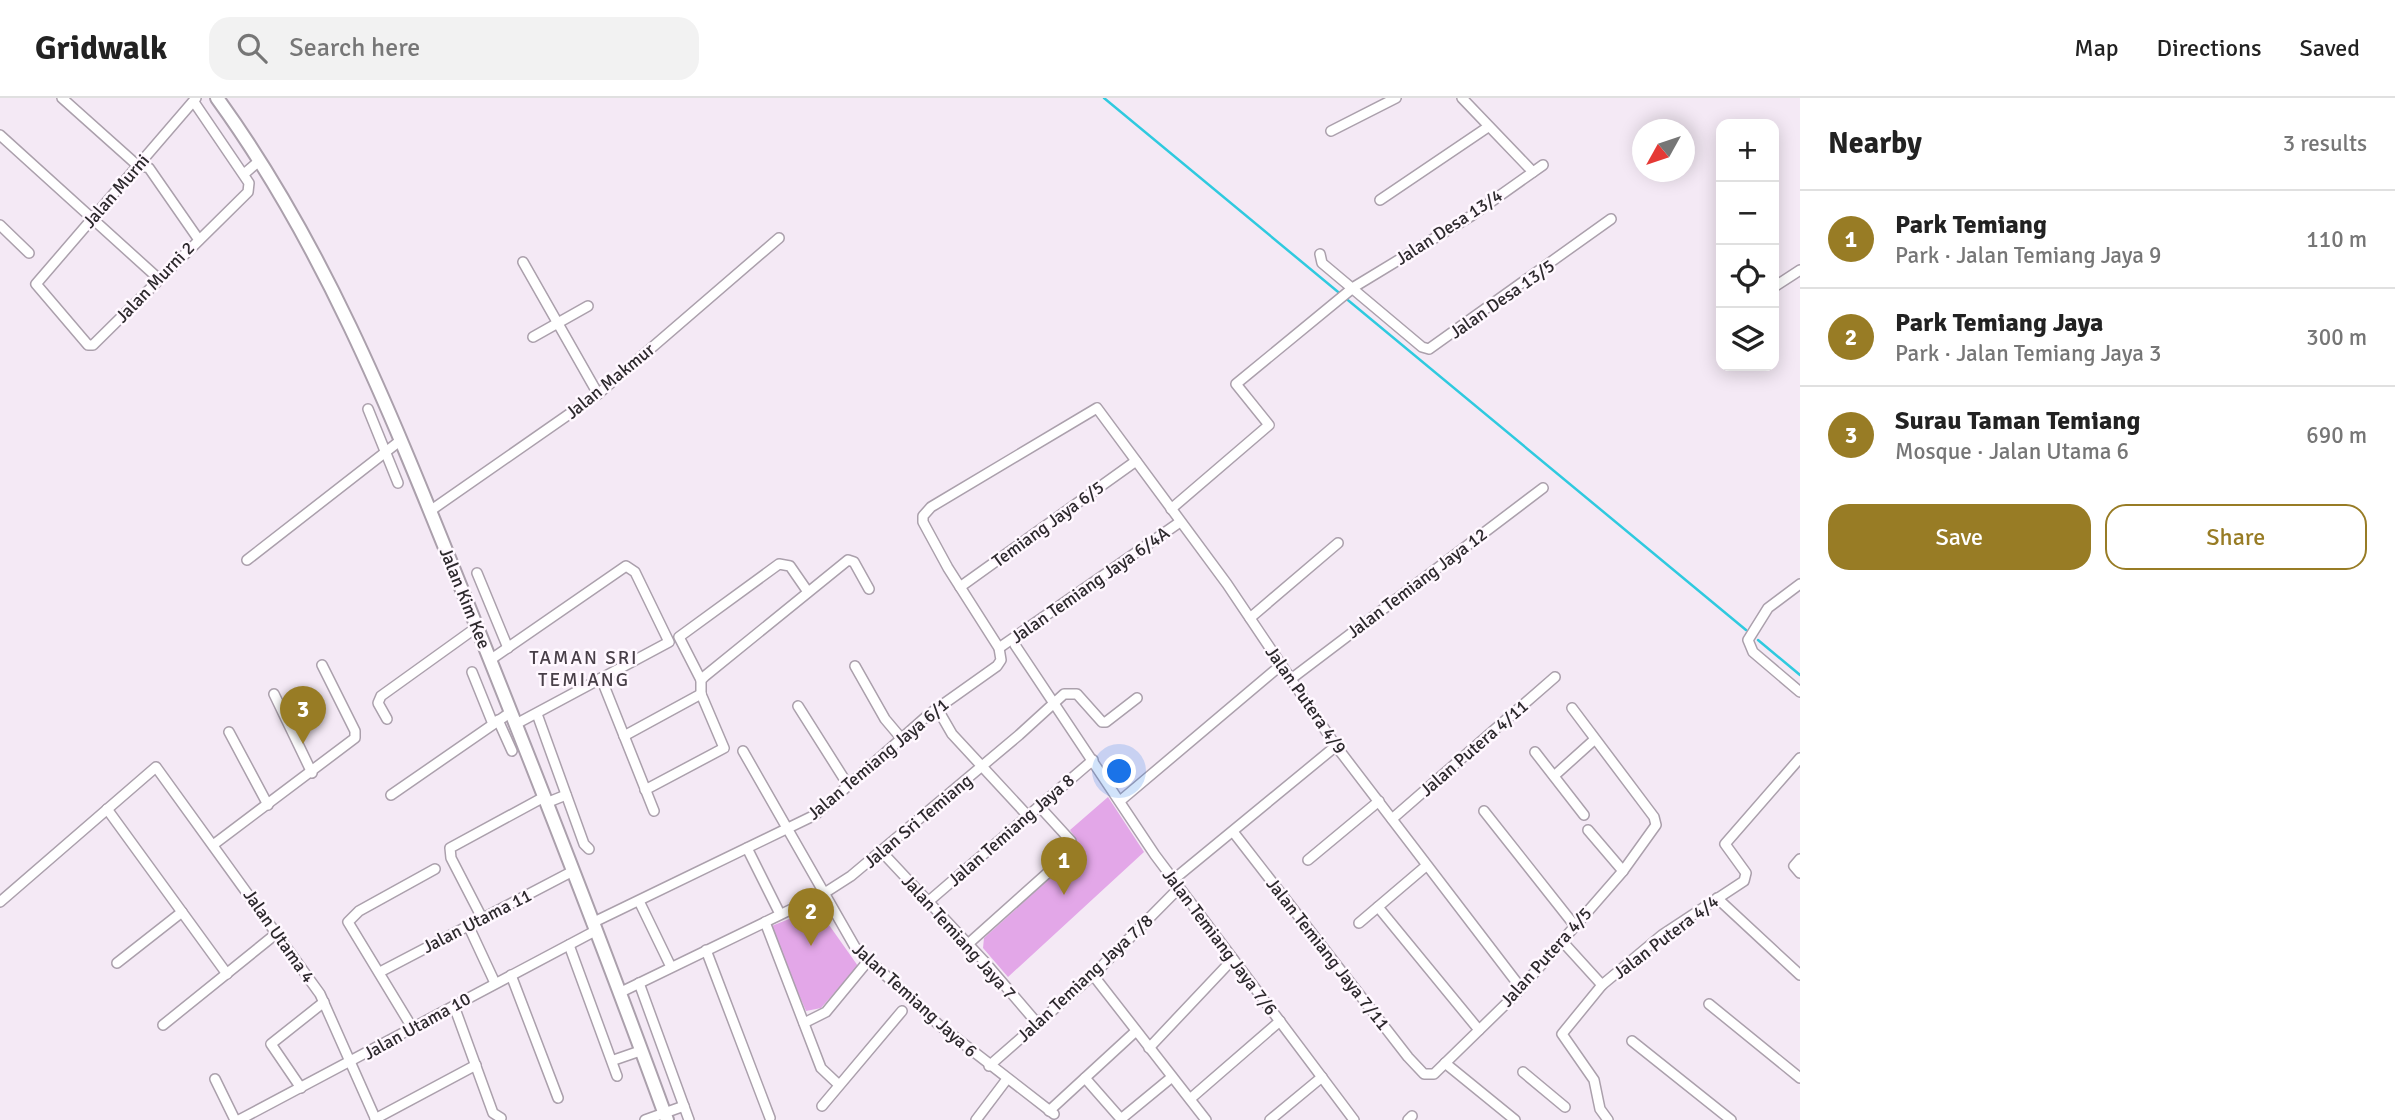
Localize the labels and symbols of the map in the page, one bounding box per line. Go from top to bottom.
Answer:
north arrow [1632,119,1695,182]
street label: Jalan Murni [78,150,154,232]
street label: Jalan Desa 13/4 [1391,184,1507,270]
street label: Jalan Murni 2 [111,237,199,327]
street label: Jalan Desa 13/5 [1445,255,1559,343]
street label: Jalan Makmur [561,338,659,424]
street label: Temiang Jaya 6/5 [988,476,1108,572]
street label: Jalan Temiang Jaya 6/4A [1006,522,1174,648]
street label: Jalan Temiang Jaya 12 [1342,523,1492,643]
street label: Jalan Kim Kee [435,544,495,652]
street label: Jalan Putera 4/9 [1261,642,1351,758]
district label: TAMAN SRI TEMIANG [529,646,639,692]
pin: 3 [280,686,326,744]
street label: Jalan Temiang Jaya 6/1 [803,693,953,825]
street label: Jalan Putera 4/11 [1415,695,1533,801]
your location [1102,754,1136,788]
street label: Jalan Sri Temiang [859,769,977,873]
street label: Jalan Temiang Jaya 8 [943,769,1079,891]
pin: 1 [1041,837,1087,895]
street label: Jalan Temiang Jaya 7/6 [1158,864,1282,1020]
street label: Jalan Temiang Jaya 7 [897,870,1021,1004]
street label: Jalan Temiang Jaya 7/11 [1262,873,1394,1035]
street label: Jalan Utama 11 [419,884,535,958]
street label: Jalan Utama 4 [239,885,320,987]
pin: 2 [788,888,834,946]
street label: Jalan Putera 4/4 [1609,890,1723,984]
street label: Jalan Putera 4/5 [1495,903,1597,1011]
street label: Jalan Temiang Jaya 7/8 [1012,909,1158,1047]
street label: Jalan Temiang Jaya 6 [848,938,982,1062]
street label: Jalan Utama 10 [359,987,475,1065]

